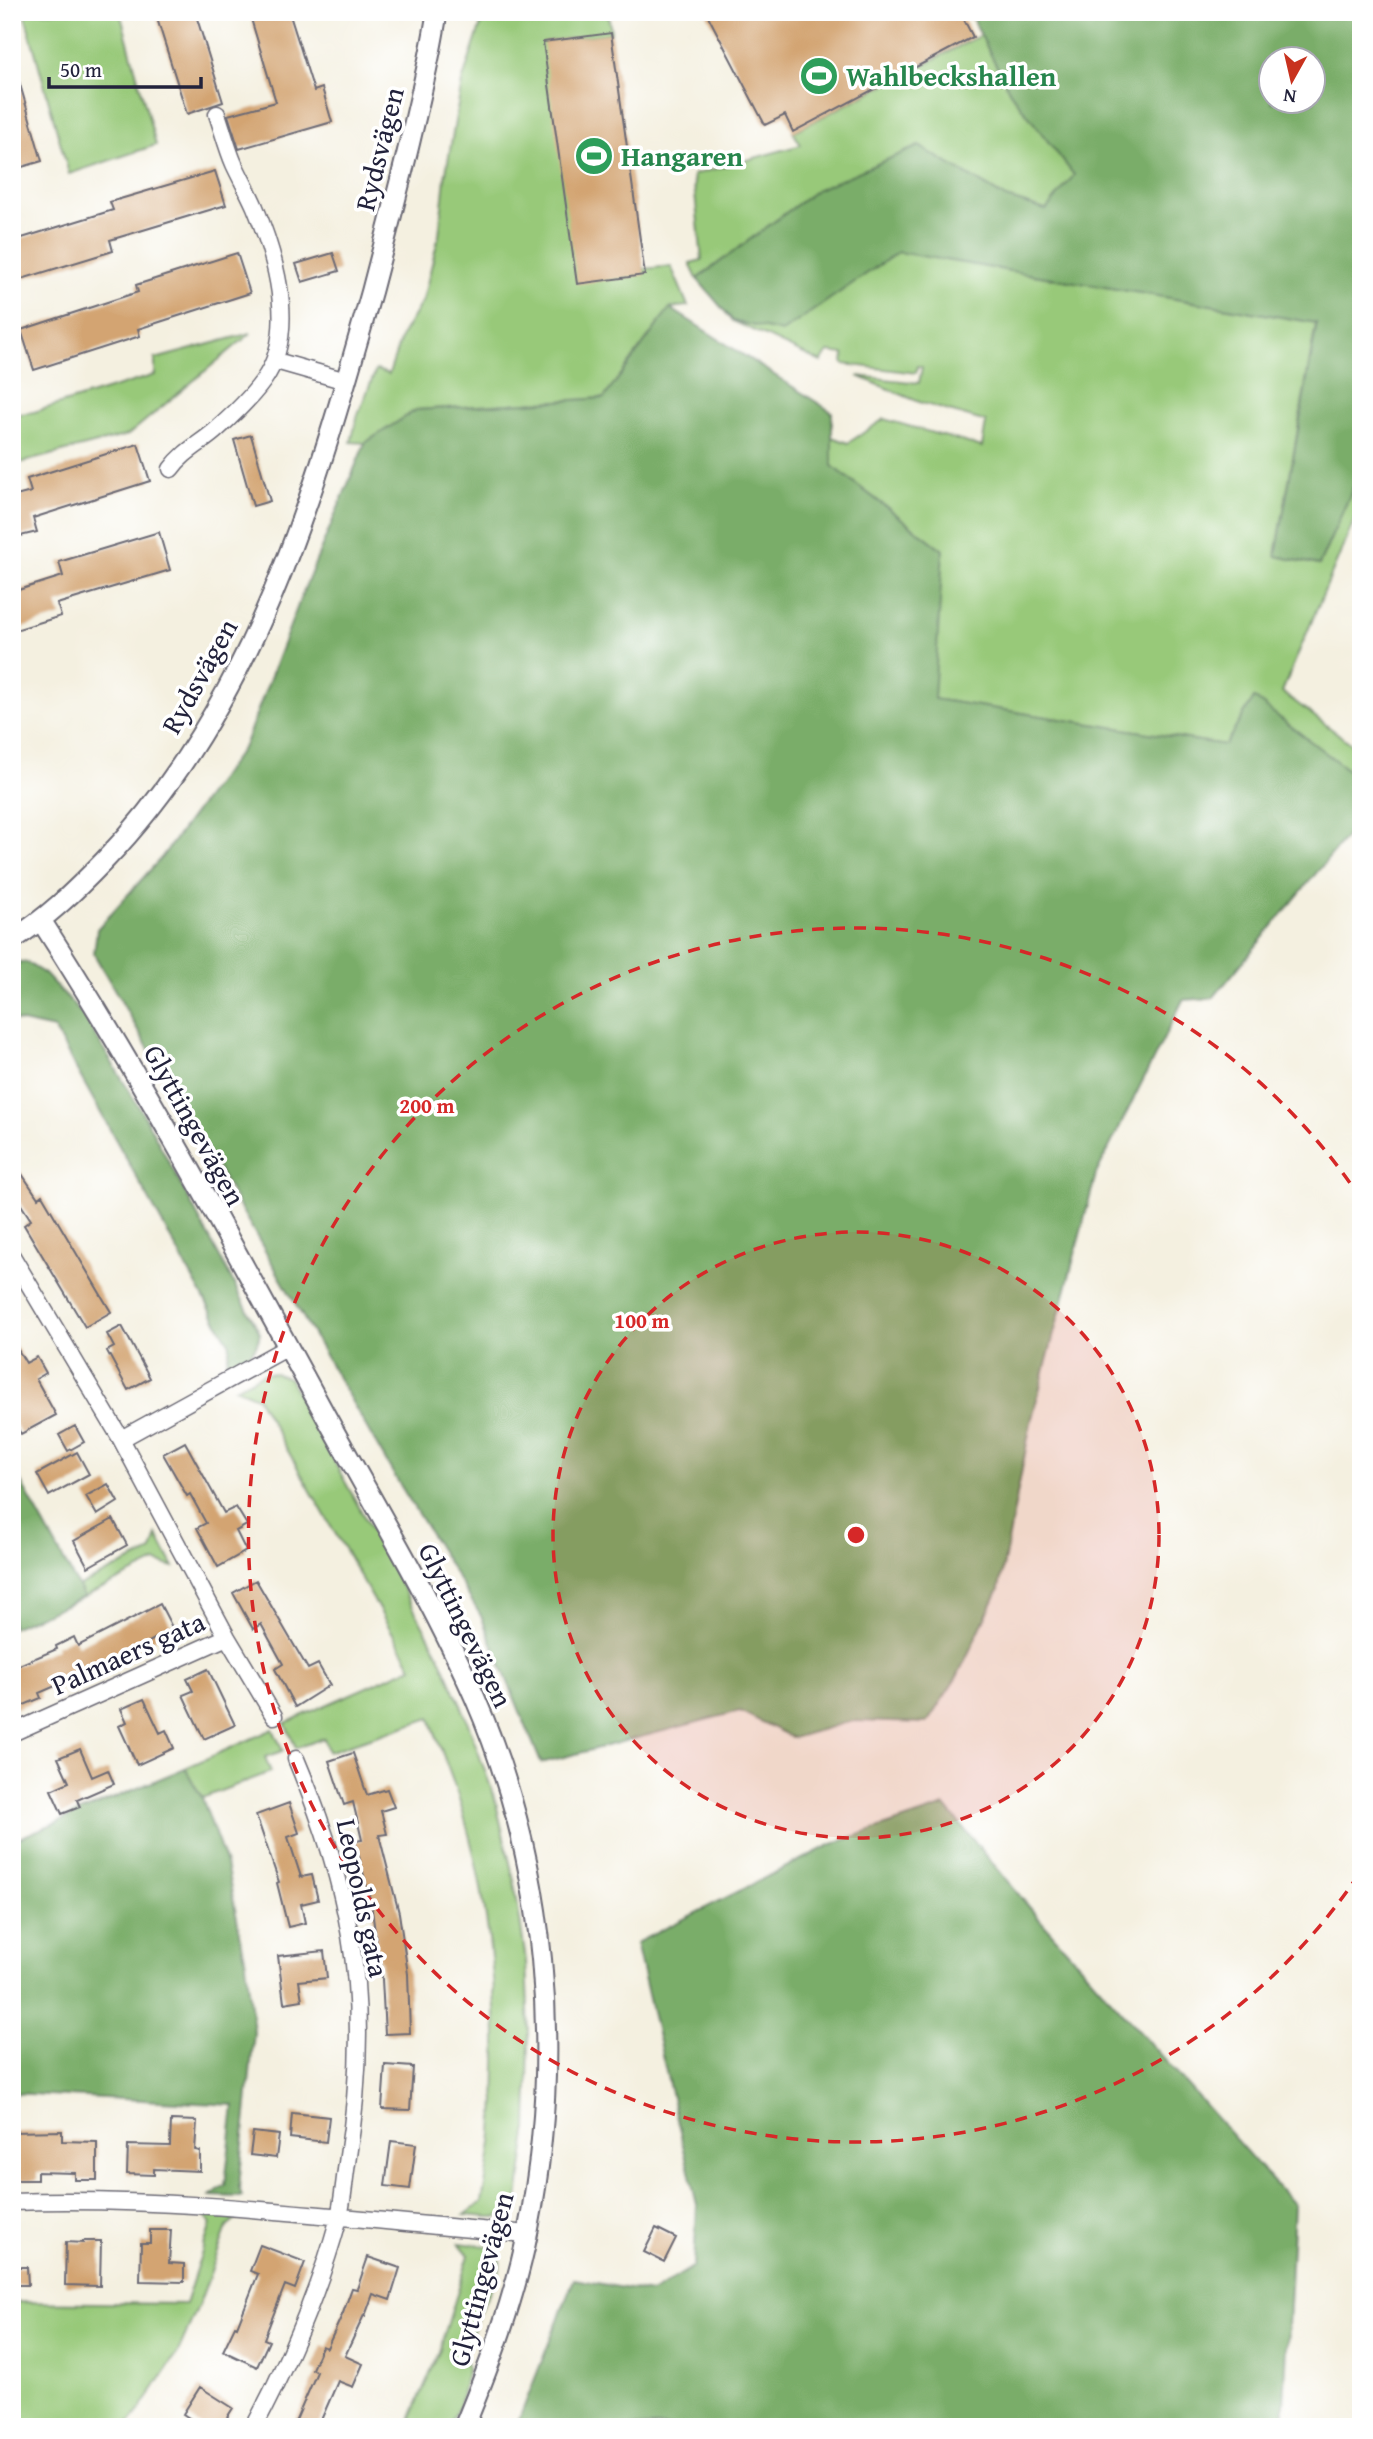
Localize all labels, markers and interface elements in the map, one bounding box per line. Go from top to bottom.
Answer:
scale bar [49,46,201,90]
north arrow [1258,46,1328,116]
text: 50 m [60,54,102,85]
sports icon: Wahlbeckshallen [798,55,840,97]
place label: Wahlbeckshallen [846,55,1057,96]
street label: Rydsvägen [343,82,414,215]
text: N [1281,82,1298,112]
sports icon: Hangaren [573,135,615,177]
place label: Hangaren [621,135,744,176]
street label: Rydsvägen [150,610,247,741]
street label: Glyttingevägen [134,1037,257,1213]
text: 200 m [399,1090,455,1121]
text: 100 m [614,1305,670,1336]
centre of rings [844,1523,868,1547]
street label: Glyttingevägen [409,1535,524,1714]
street label: Palmaers gata [44,1600,212,1705]
street label: Leopolds gata [327,1815,400,1982]
street label: Glyttingevägen [438,2187,524,2370]

